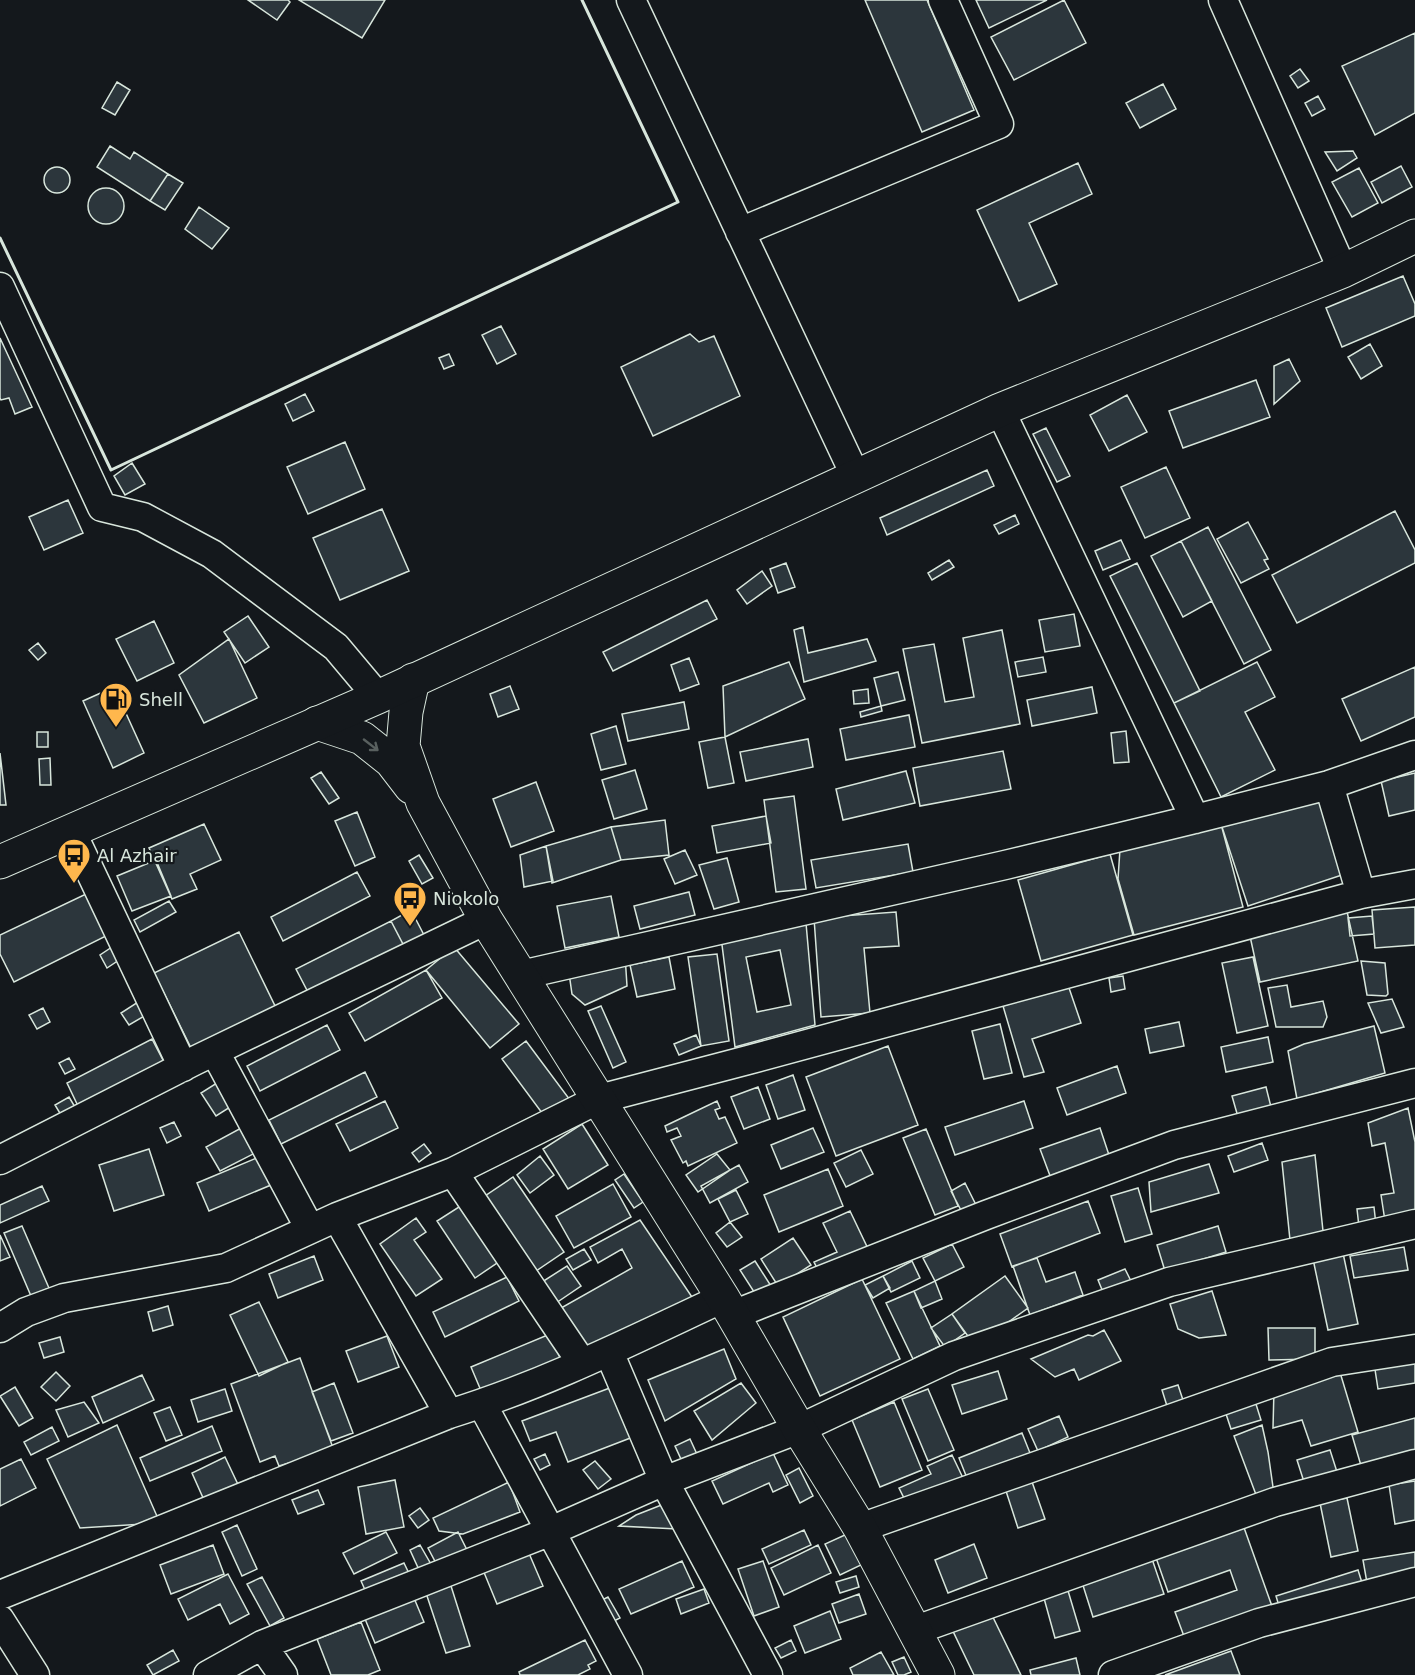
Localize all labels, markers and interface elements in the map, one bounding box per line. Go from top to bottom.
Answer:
fuel station icon: Shell [98,681,134,728]
place label: Shell [139,689,183,710]
one-way arrow [363,738,379,751]
bus stop icon: Al Azhair [56,837,92,884]
place label: Al Azhair [97,845,177,866]
bus stop icon: Niokolo [392,880,428,927]
place label: Niokolo [433,888,499,909]

